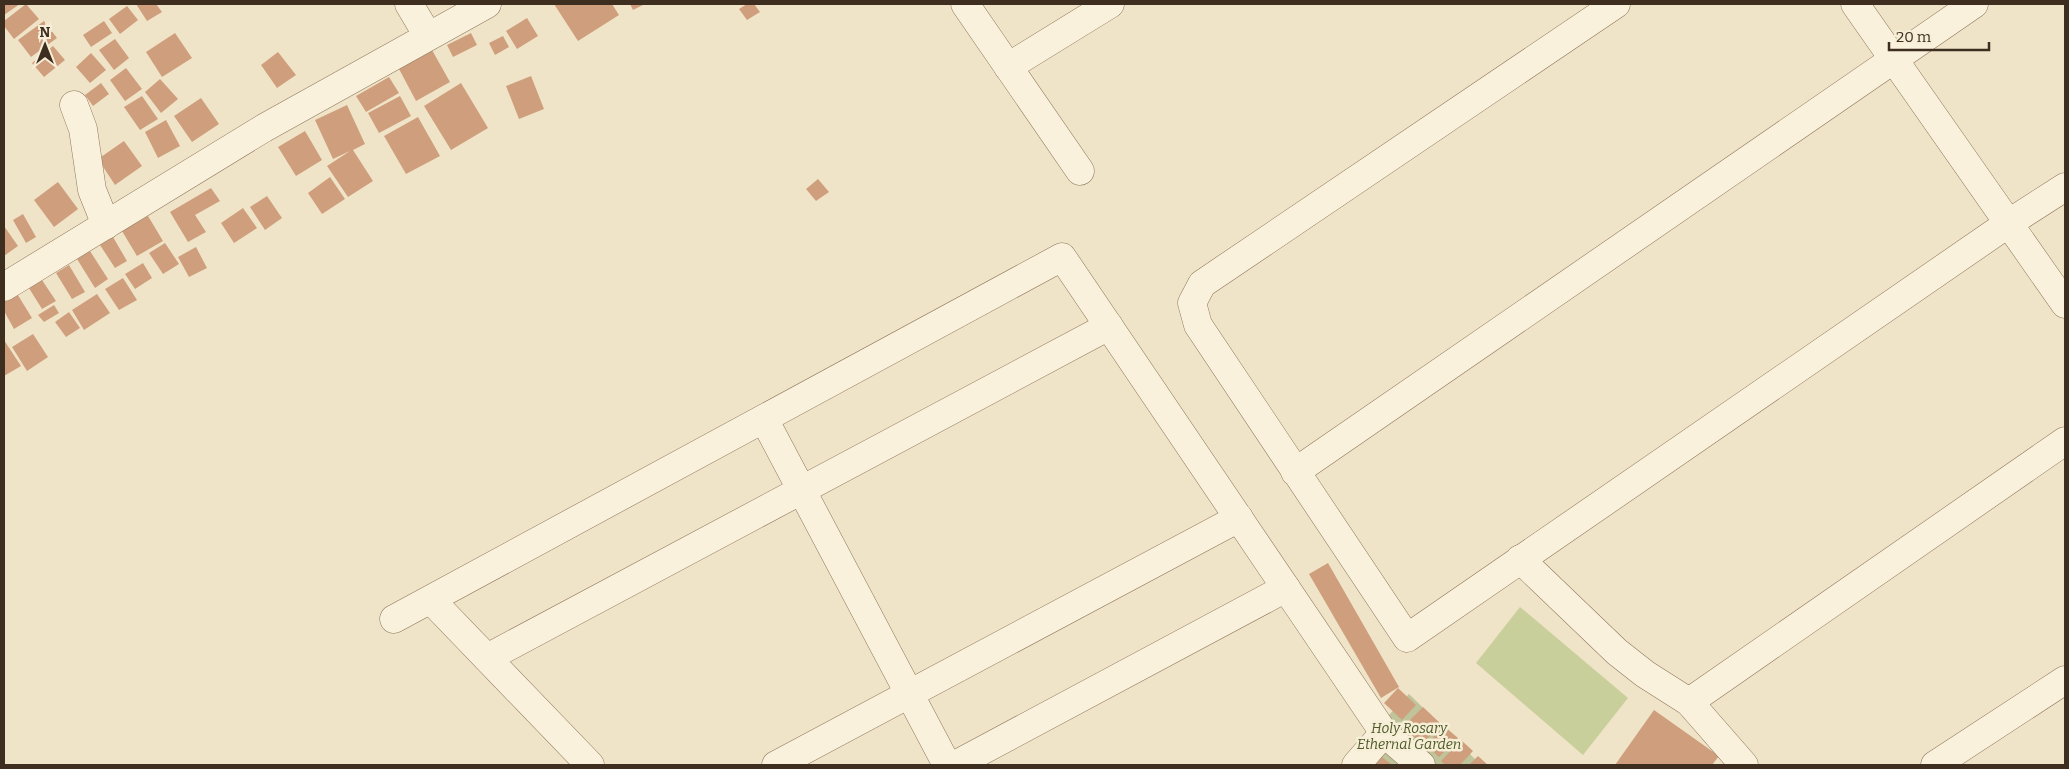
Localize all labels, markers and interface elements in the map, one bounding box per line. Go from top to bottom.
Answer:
north arrow [20,20,70,70]
scale bar [1889,20,1989,52]
text: N [40,24,51,41]
text: 20 m [1896,28,1932,46]
park label: Holy Rosary Ethernal Garden [1357,720,1461,753]

